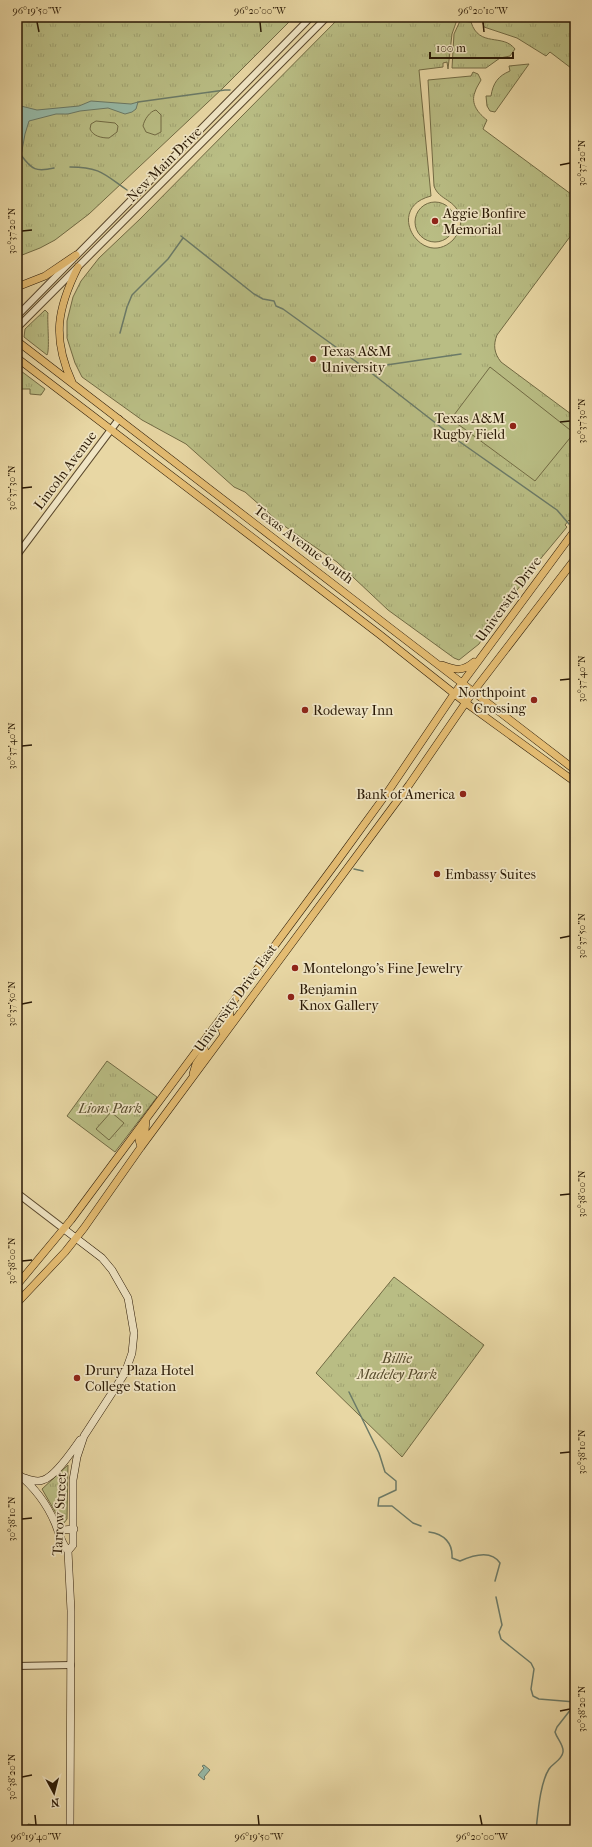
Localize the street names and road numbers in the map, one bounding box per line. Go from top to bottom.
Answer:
street label: New Main Drive [123,123,206,205]
street label: Lincoln Avenue [30,428,101,513]
street label: Texas Avenue South [251,501,357,587]
street label: University Drive [472,553,545,645]
street label: University Drive East [190,941,280,1056]
street label: Tarrow Street [49,1472,70,1556]

